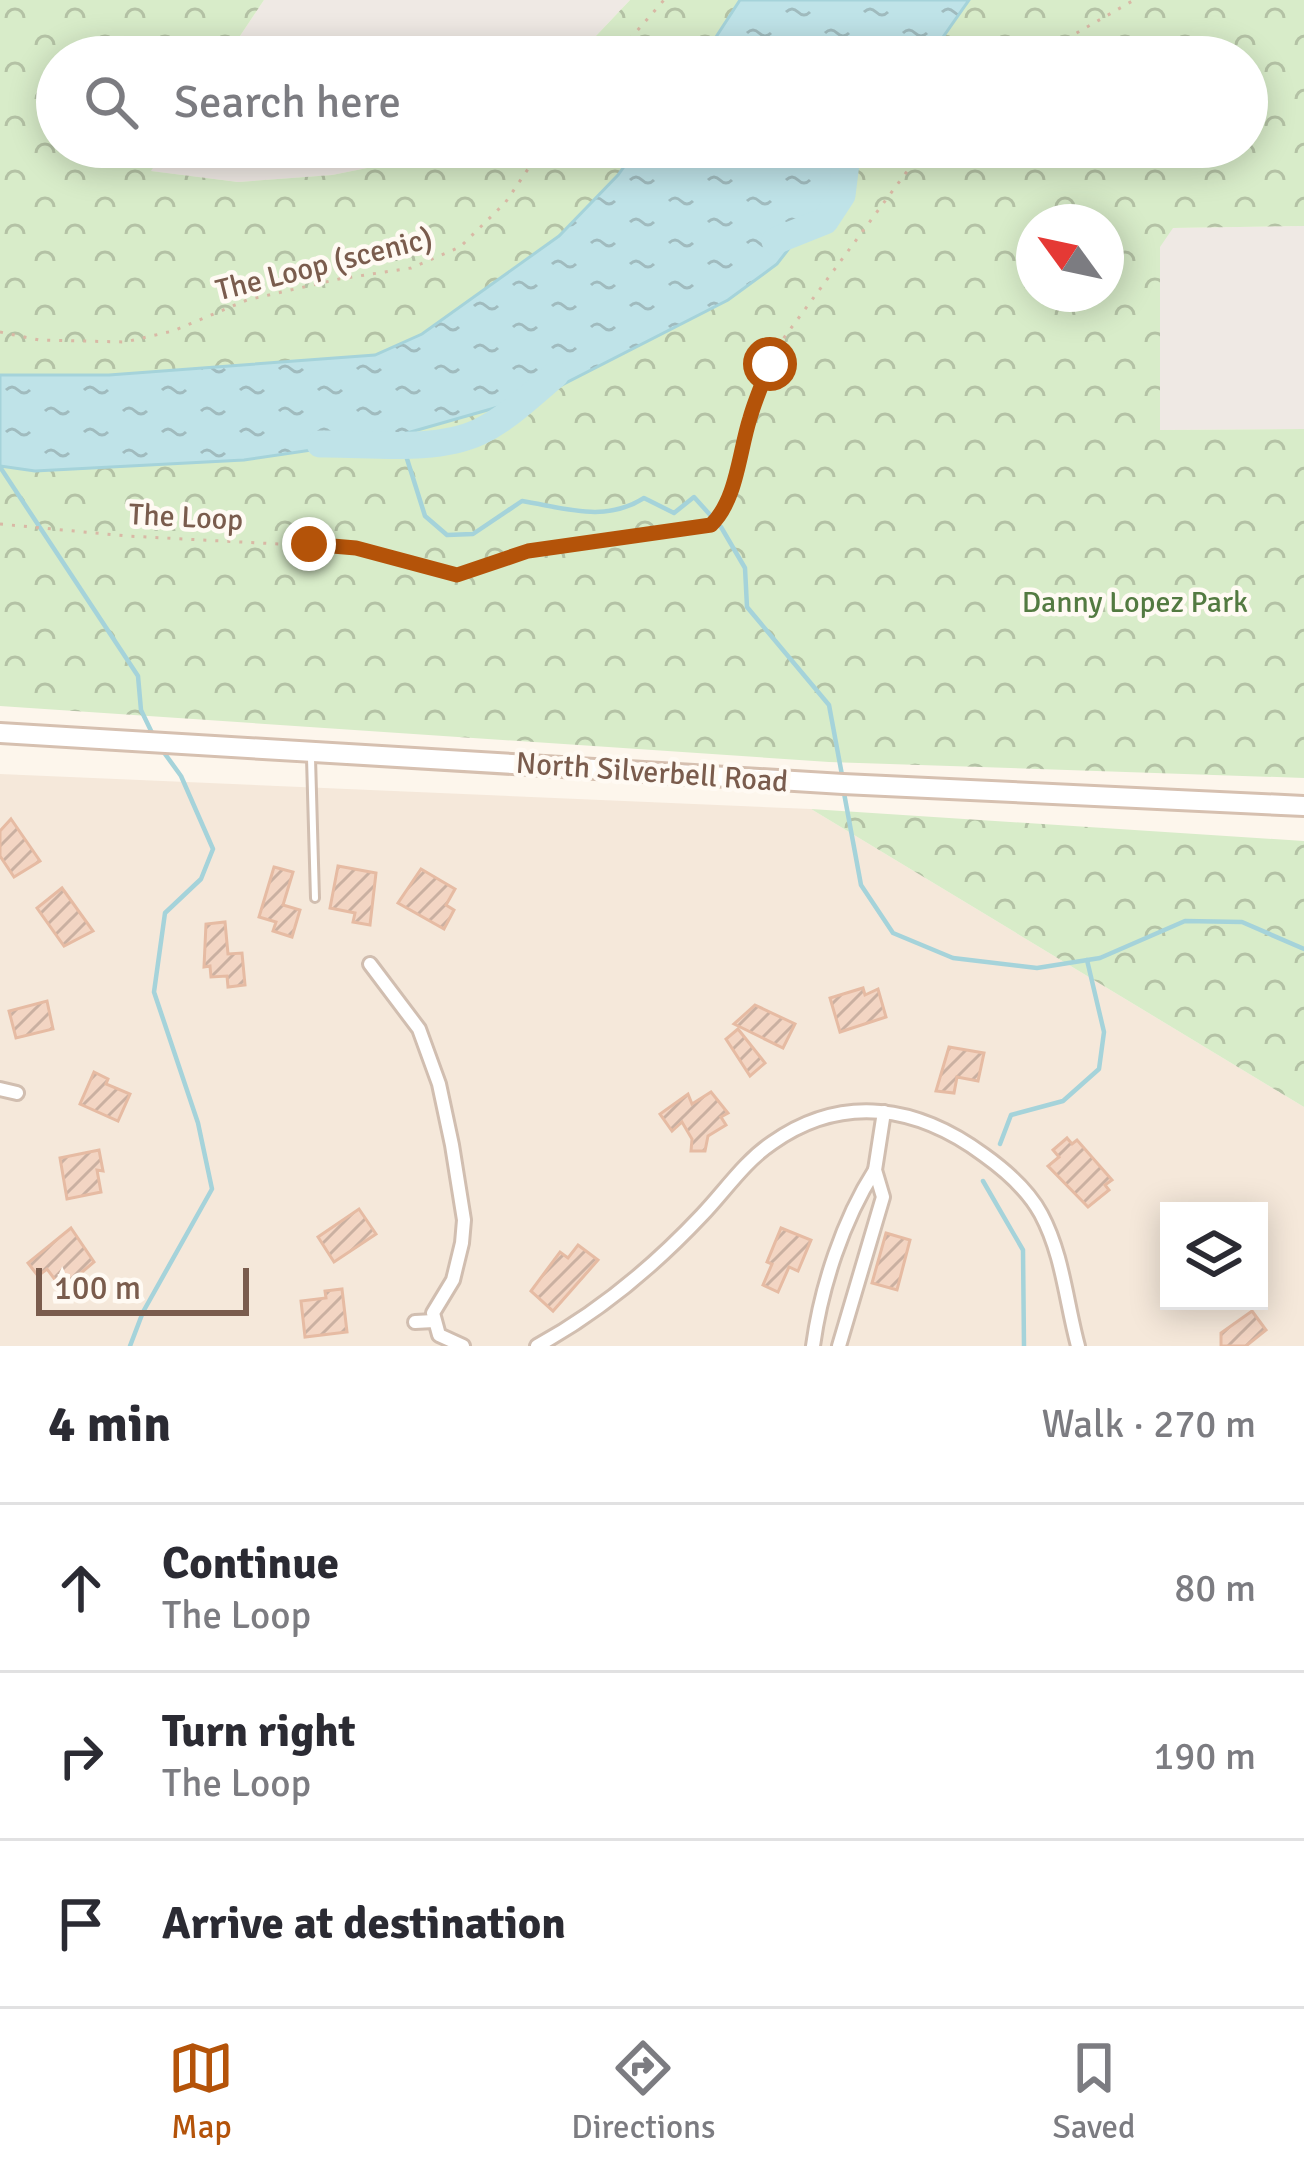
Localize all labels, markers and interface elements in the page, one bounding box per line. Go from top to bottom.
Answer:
search box [36,36,1268,168]
icon: search [78,69,144,135]
text: Search here [174,75,401,130]
north arrow [1016,204,1124,312]
street label: The Loop (scenic) [212,220,436,309]
route start [743,337,797,391]
street label: The Loop [128,496,244,539]
route end [282,517,336,571]
park label: Danny Lopez Park [1022,584,1248,621]
street label: North Silverbell Road [515,745,789,800]
map controls [1160,1202,1268,1310]
button: layers [1160,1202,1268,1310]
scale bar [36,1262,249,1315]
text: 100 m [54,1268,141,1309]
text: 4 min [48,1393,171,1456]
text: Walk · 270 m [1042,1400,1256,1448]
text: Continue [162,1536,339,1591]
icon: ahead [48,1555,114,1621]
text: 80 m [1174,1564,1256,1612]
text: The Loop [162,1591,311,1639]
text: Turn right [162,1704,356,1759]
icon: right [48,1723,114,1789]
text: 190 m [1153,1732,1256,1780]
text: The Loop [162,1759,311,1807]
icon: arrive [48,1891,114,1957]
text: Arrive at destination [162,1896,566,1951]
tab: Map [168,2035,234,2148]
tab: Directions [571,2035,716,2148]
tab: Saved [1052,2035,1136,2148]

